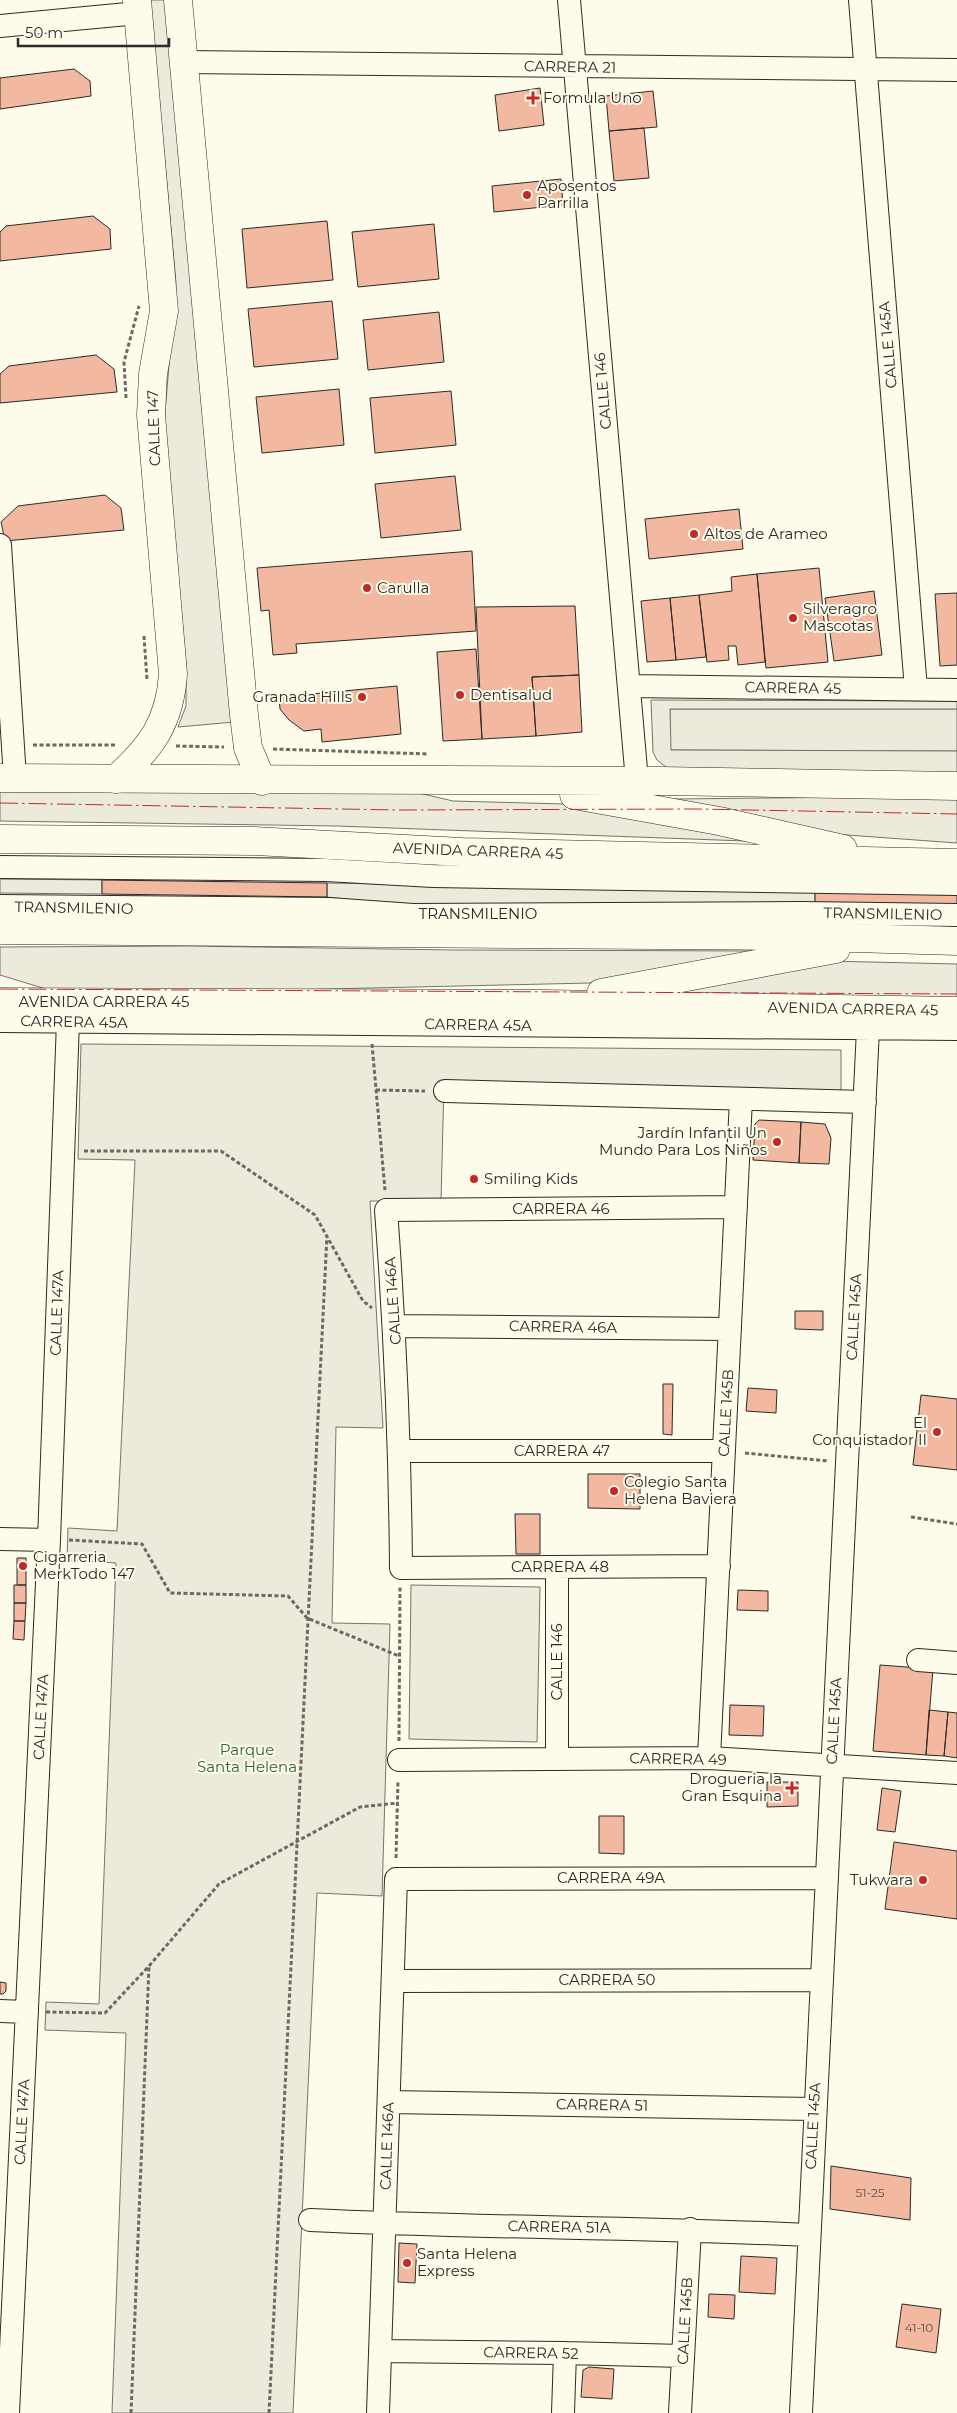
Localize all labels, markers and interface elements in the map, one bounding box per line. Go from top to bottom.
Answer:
scale bar [18,15,169,47]
text: 50 m [25,23,63,42]
street label: CARRERA 21 [524,56,616,77]
place label: Formula Uno [543,88,642,107]
marker: Formula Uno [527,92,539,104]
place label: Aposentos Parrilla [537,176,616,212]
marker: Aposentos Parrilla [521,189,533,201]
street label: CALLE 145A [874,300,901,389]
street label: CALLE 146 [590,352,615,430]
street label: CALLE 147 [143,389,164,466]
place label: Altos de Arameo [704,524,828,543]
marker: Altos de Arameo [688,528,700,540]
place label: Carulla [377,578,429,597]
marker: Carulla [361,582,373,594]
place label: Silveragro Mascotas [803,599,877,635]
marker: Silveragro Mascotas [787,612,799,624]
street label: CARRERA 45 [744,677,842,698]
place label: Dentisalud [470,685,552,704]
place label: Granada Hills [253,687,352,706]
marker: Dentisalud [454,689,466,701]
marker: Granada Hills [356,691,368,703]
street label: AVENIDA CARRERA 45 [392,838,564,863]
street label: TRANSMILENIO [15,897,134,918]
street label: TRANSMILENIO [824,903,943,924]
street label: TRANSMILENIO [419,904,537,923]
street label: AVENIDA CARRERA 45 [19,992,189,1011]
street label: AVENIDA CARRERA 45 [767,998,939,1019]
street label: CARRERA 45A [20,1011,128,1032]
street label: CARRERA 45A [424,1014,532,1035]
place label: Jardín Infantil Un Mundo Para Los Niños [599,1123,767,1159]
marker: Jardín Infantil Un Mundo Para Los Niños [771,1136,783,1148]
place label: Smiling Kids [484,1169,578,1188]
marker: Smiling Kids [468,1173,480,1185]
street label: CARRERA 46 [512,1199,610,1218]
street label: CALLE 146A [380,1256,405,1346]
street label: CALLE 147A [46,1269,68,1356]
street label: CALLE 145A [842,1273,865,1361]
street label: CARRERA 46A [509,1316,618,1337]
street label: CALLE 145B [714,1369,737,1457]
place label: El Conquistador II [812,1413,927,1449]
marker: El Conquistador II [931,1426,943,1438]
street label: CARRERA 47 [514,1441,610,1460]
place label: Colegio Santa Helena Baviera [624,1472,737,1508]
marker: Colegio Santa Helena Baviera [608,1485,620,1497]
place label: Cigarreria MerkTodo 147 [33,1547,135,1583]
street label: CARRERA 48 [511,1557,609,1576]
marker: Cigarreria MerkTodo 147 [17,1560,29,1572]
street label: CALLE 146 [547,1623,566,1701]
street label: CALLE 147A [29,1673,52,1760]
street label: CALLE 145A [822,1677,845,1765]
park label: Parque Santa Helena [197,1740,297,1776]
street label: CARRERA 49 [629,1748,727,1769]
place label: Drogueria la Gran Esquina [682,1769,782,1805]
marker: Drogueria la Gran Esquina [786,1782,798,1794]
street label: CARRERA 49A [557,1868,665,1887]
place label: Tukwara [850,1870,913,1889]
marker: Tukwara [917,1874,929,1886]
street label: CARRERA 50 [559,1970,655,1989]
street label: CALLE 147A [10,2078,33,2165]
street label: CALLE 145A [801,2082,824,2170]
street label: CARRERA 51 [556,2094,648,2115]
street label: CALLE 146A [375,2101,398,2190]
house number: 51-25 [855,2185,885,2200]
street label: CARRERA 51A [507,2216,611,2237]
place label: Santa Helena Express [417,2244,517,2280]
marker: Santa Helena Express [401,2257,413,2269]
street label: CALLE 145B [673,2277,696,2365]
house number: 41-10 [905,2320,933,2335]
street label: CARRERA 52 [483,2342,579,2363]

